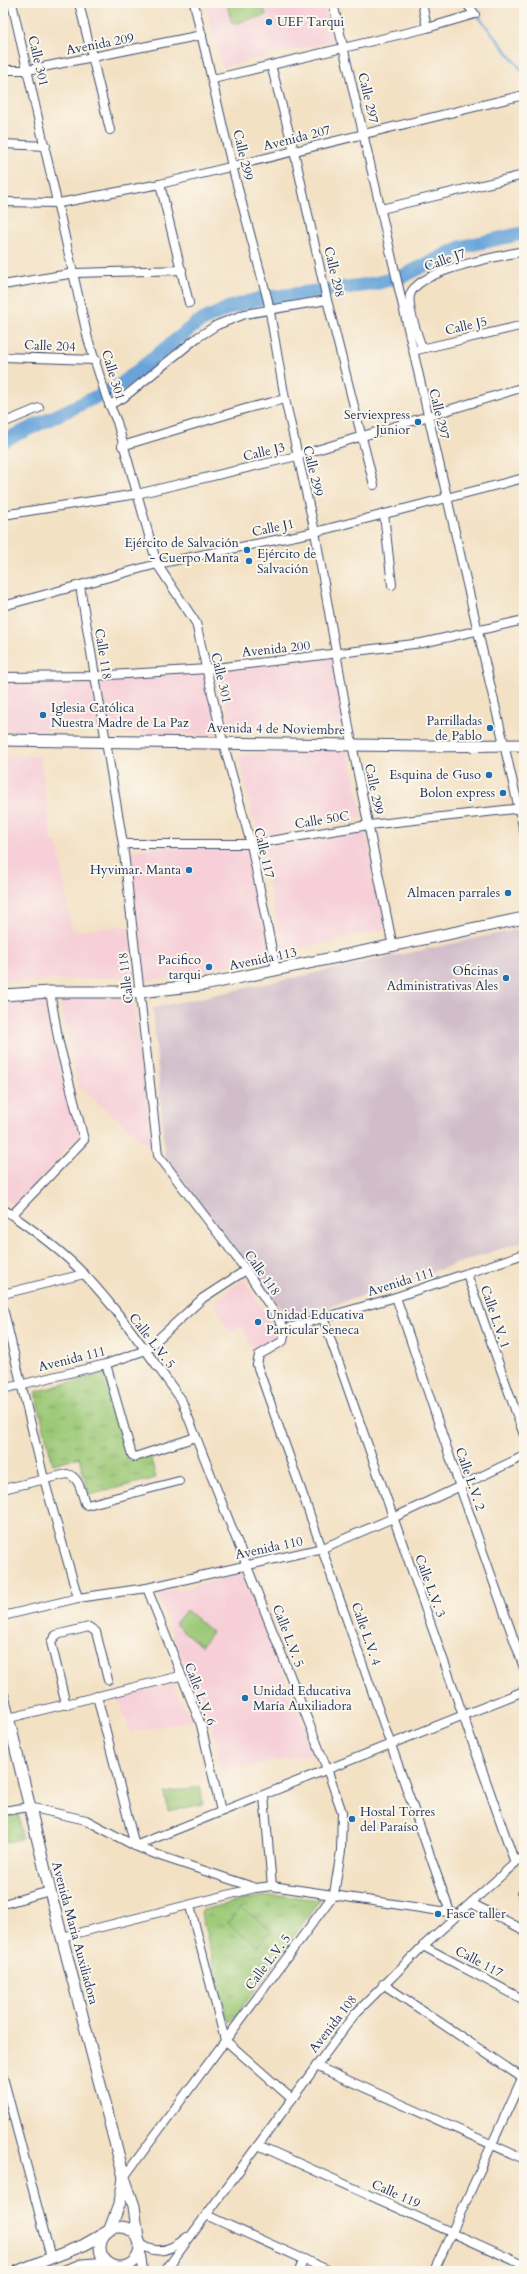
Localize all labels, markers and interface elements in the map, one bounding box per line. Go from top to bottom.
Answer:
place label: UEF Tarqui [277,13,345,31]
marker: UEF Tarqui [264,17,274,27]
street label: Avenida 209 [65,29,136,59]
street label: Calle 301 [23,34,53,88]
street label: Calle 297 [353,71,383,125]
street label: Avenida 207 [261,121,333,155]
street label: Calle 299 [228,128,258,182]
street label: Calle J7 [422,244,468,276]
street label: Calle 298 [319,245,349,299]
street label: Calle J5 [443,312,489,340]
street label: Calle 204 [24,336,76,356]
street label: Calle 301 [97,348,129,402]
street label: Calle 297 [424,387,454,441]
place label: Serviexpress Junior [344,406,410,439]
marker: Serviexpress Junior [413,417,423,427]
street label: Calle J3 [241,438,287,466]
street label: Calle 299 [298,444,328,498]
street label: Calle J1 [250,515,296,541]
place label: Ejército de Salvación - Cuerpo Manta [125,534,240,567]
marker: Ejército de Salvación - Cuerpo Manta [242,545,252,555]
place label: Ejército de Salvación [257,545,316,578]
marker: Ejército de Salvación [244,556,254,566]
street label: Calle 118 [90,627,116,681]
street label: Avenida 200 [241,636,311,662]
street label: Calle 301 [206,651,236,705]
place label: Iglesia Católica Nuestra Madre de La Paz [51,699,189,732]
marker: Iglesia Católica Nuestra Madre de La Paz [38,710,48,720]
place label: Parrilladas de Pablo [426,712,482,745]
street label: Avenida 4 de Noviembre [207,719,345,739]
marker: Parrilladas de Pablo [485,723,495,733]
street label: Calle 299 [360,762,388,816]
place label: Esquina de Guso [389,766,481,784]
marker: Esquina de Guso [484,770,494,780]
place label: Bolon express [419,784,495,802]
marker: Bolon express [498,788,508,798]
street label: Calle 50C [294,807,351,833]
street label: Calle 117 [249,826,279,880]
place label: Hyvimar. Manta [90,861,181,879]
marker: Hyvimar. Manta [184,865,194,875]
place label: Almacen parrales [407,884,500,902]
marker: Almacen parrales [503,888,513,898]
street label: Avenida 113 [227,943,299,975]
street label: Calle 118 [114,951,138,1005]
place label: Pacifico tarqui [158,951,201,984]
marker: Pacifico tarqui [204,962,214,972]
place label: Oficinas Administrativas Ales [387,962,498,995]
marker: Oficinas Administrativas Ales [501,973,511,983]
street label: Calle 118 [240,1247,284,1299]
street label: Avenida 111 [365,1263,437,1301]
street label: Calle L.V. 1 [476,1283,514,1351]
place label: Unidad Educativa Particular Seneca [266,1306,365,1339]
street label: Calle L.V. 5 [125,1310,179,1372]
marker: Unidad Educativa Particular Seneca [253,1317,263,1327]
street label: Avenida 111 [36,1342,108,1376]
street label: Calle L.V. 2 [451,1445,489,1513]
street label: Avenida 110 [233,1532,305,1564]
street label: Calle L.V. 3 [410,1552,450,1620]
street label: Calle L.V. 4 [347,1600,385,1668]
street label: Calle L.V. 5 [268,1602,308,1670]
street label: Calle L.V. 6 [180,1660,220,1728]
place label: Unidad Educativa María Auxiliadora [253,1682,352,1715]
marker: Unidad Educativa María Auxiliadora [240,1693,250,1703]
place label: Hostal Torres del Paraíso [360,1803,435,1836]
marker: Hostal Torres del Paraíso [347,1814,357,1824]
street label: Avenida Maria Auxiliadora [47,1859,103,2007]
place label: Fasce taller [446,1905,506,1923]
marker: Fasce taller [433,1909,443,1919]
street label: Calle L.V. 5 [241,1930,295,1994]
street label: Calle 117 [452,1942,506,1982]
street label: Avenida 108 [305,1991,361,2057]
street label: Calle 119 [369,2175,424,2213]

